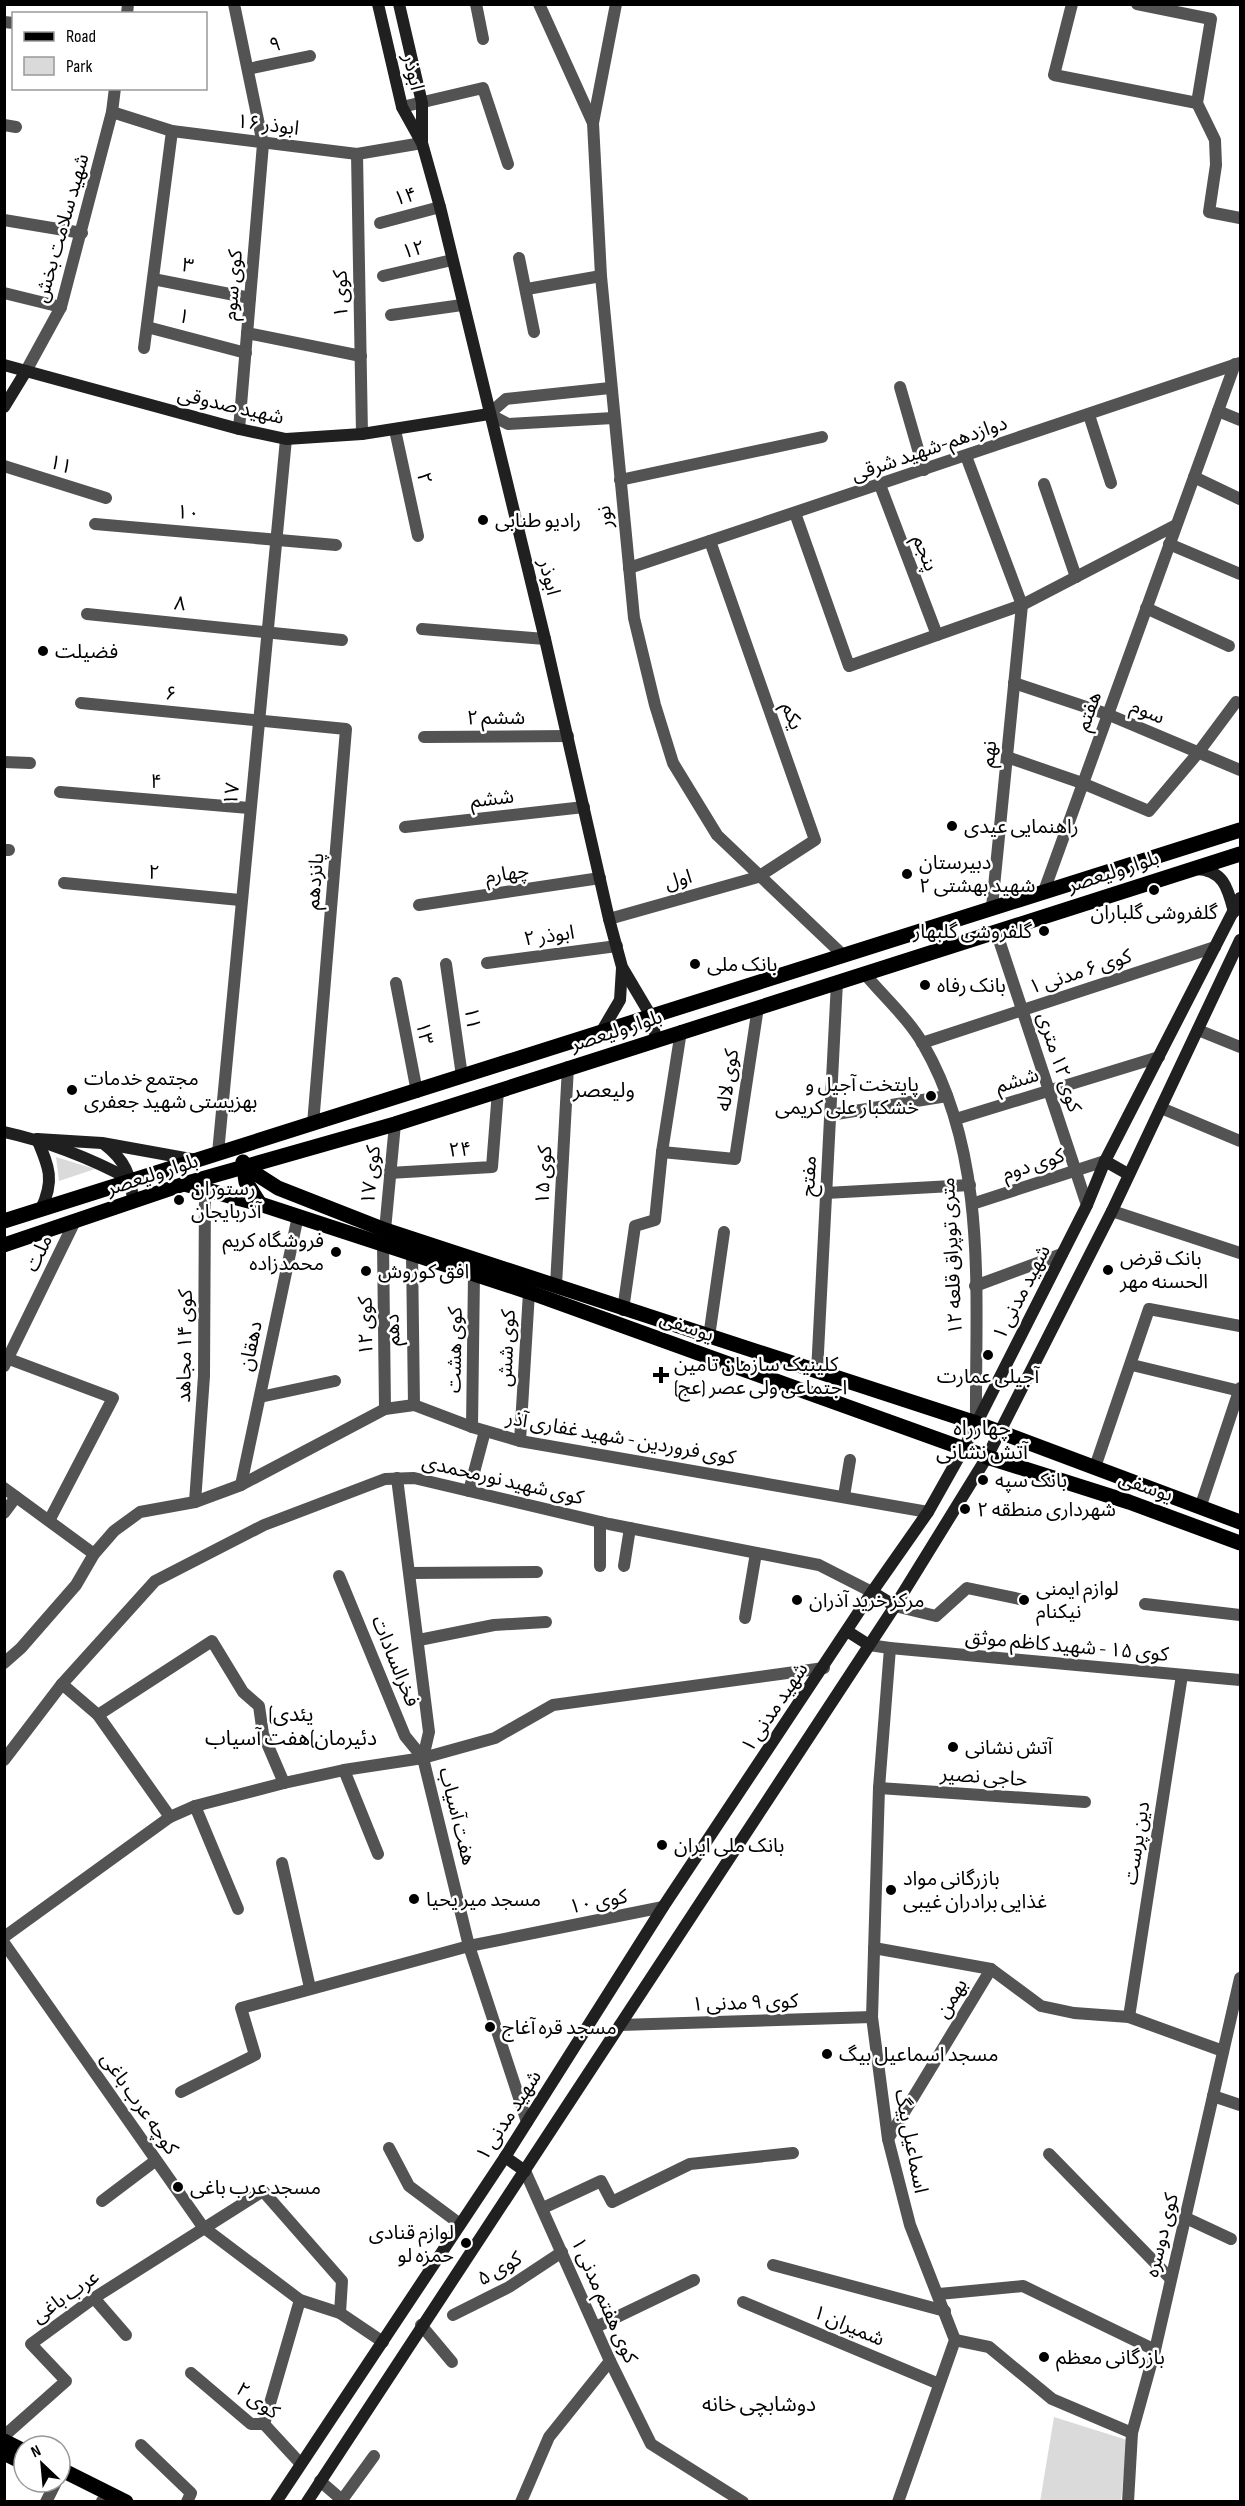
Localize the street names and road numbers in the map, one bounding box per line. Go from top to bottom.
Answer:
street label: ۹ [267,32,283,58]
street label: ابوذر [397,51,429,93]
street label: ۱۶ ابوذر [235,109,300,141]
street label: شهید سلامت بخش [29,151,95,306]
street label: ۱۴ [391,183,419,211]
street label: ۱۲ [399,236,427,264]
street label: کوی سوم [218,248,250,322]
street label: ۳ [180,253,196,279]
street label: کوی ۱ [329,269,353,318]
street label: ۱ [175,304,192,330]
street label: شهید صدوقی [175,382,286,430]
street label: دوازدهم-شهید شرقی [848,411,1011,489]
street label: ۱۱ [46,450,75,480]
street label: ۲ [411,470,437,486]
street label: ۱۰ [175,500,200,526]
street label: نور [592,505,618,530]
street label: پنجم [905,532,943,576]
street label: ابوذر [533,556,565,598]
street label: ۸ [173,591,187,617]
street label: ۶ [164,681,178,707]
street label: هفتم [1071,688,1109,735]
street label: سوم [1126,694,1168,732]
street label: یکم [774,699,808,734]
street label: ششم ۲ [467,706,525,732]
street label: نهم [976,740,1004,769]
street label: ۴ [149,770,163,794]
street label: ۱۷ [219,781,245,807]
street label: ششم [469,784,516,816]
street label: بلوار ولیعصر [1063,846,1162,898]
street label: پانزدهم [301,852,331,911]
street label: چهارم [484,859,531,891]
street label: ۲ [147,860,161,886]
street label: اول [662,865,695,895]
street label: ۲ ابوذر [522,921,576,951]
street label: کوی ۶ مدنی ۱ [1026,944,1135,1000]
street label: ۱۱ [459,1005,485,1031]
street label: بلوار ولیعصر [566,1005,665,1057]
street label: کوی ۱۲ متری [1032,1010,1087,1116]
street label: ۱۳ [410,1020,438,1047]
street label: کوی لاله [712,1047,744,1113]
street label: ششم [993,1063,1042,1101]
street label: ۲۴ [448,1137,472,1163]
street label: کوی دوم [999,1143,1069,1188]
street label: کوی ۱۷ [356,1144,386,1206]
street label: کوی ۱۵ [530,1144,558,1205]
street label: بلوار ولیعصر [102,1149,201,1201]
street label: مفتح [796,1155,824,1197]
street label: ۱۲ متری توپراق قلعه [936,1177,968,1335]
street label: ملت [20,1231,58,1276]
street label: شهید مدنی ۱ [988,1241,1056,1344]
street label: کوی ۱۴ مجاهد [172,1288,198,1403]
street label: کوی ۱۲ [353,1296,379,1356]
street label: کوی هشت [442,1306,468,1393]
street label: یوسفی [656,1307,717,1347]
street label: کوی شش [493,1308,521,1387]
street label: دهم [380,1313,408,1347]
street label: دهقان [234,1319,268,1373]
street label: کوی فروردین - شهید غفاری آذر [503,1406,738,1470]
street label: کوی شهید نورمحمدی [420,1450,587,1510]
street label: یوسفی [1115,1467,1176,1507]
street label: فخرالسادات [366,1612,424,1710]
street label: کوی ۱۵ - شهید کاظم موثق [964,1625,1170,1669]
street label: شهید مدنی ۱ [736,1658,814,1757]
street label: حاجی نصیر [939,1762,1028,1792]
street label: هفت آسیاب [433,1765,481,1868]
street label: دین پرست [1119,1800,1156,1887]
street label: کوی ۱۰ [567,1884,630,1919]
street label: بهمن [931,1974,973,2023]
street label: کوی ۹ مدنی ۱ [691,1989,799,2017]
street label: کوچه عرب باغی [95,2048,184,2160]
street label: شهید مدنی ۱ [471,2066,547,2165]
street label: اسماعیل بیگ [889,2087,933,2195]
street label: کوی دوسره [1140,2190,1184,2280]
street label: کوی هفتم مدنی ۱ [564,2234,643,2369]
street label: کوی ۵ [473,2246,527,2291]
street label: عرب باغی [27,2265,104,2329]
street label: شمیران ۱ [809,2300,888,2352]
street label: کوی ۲ [231,2377,284,2425]

